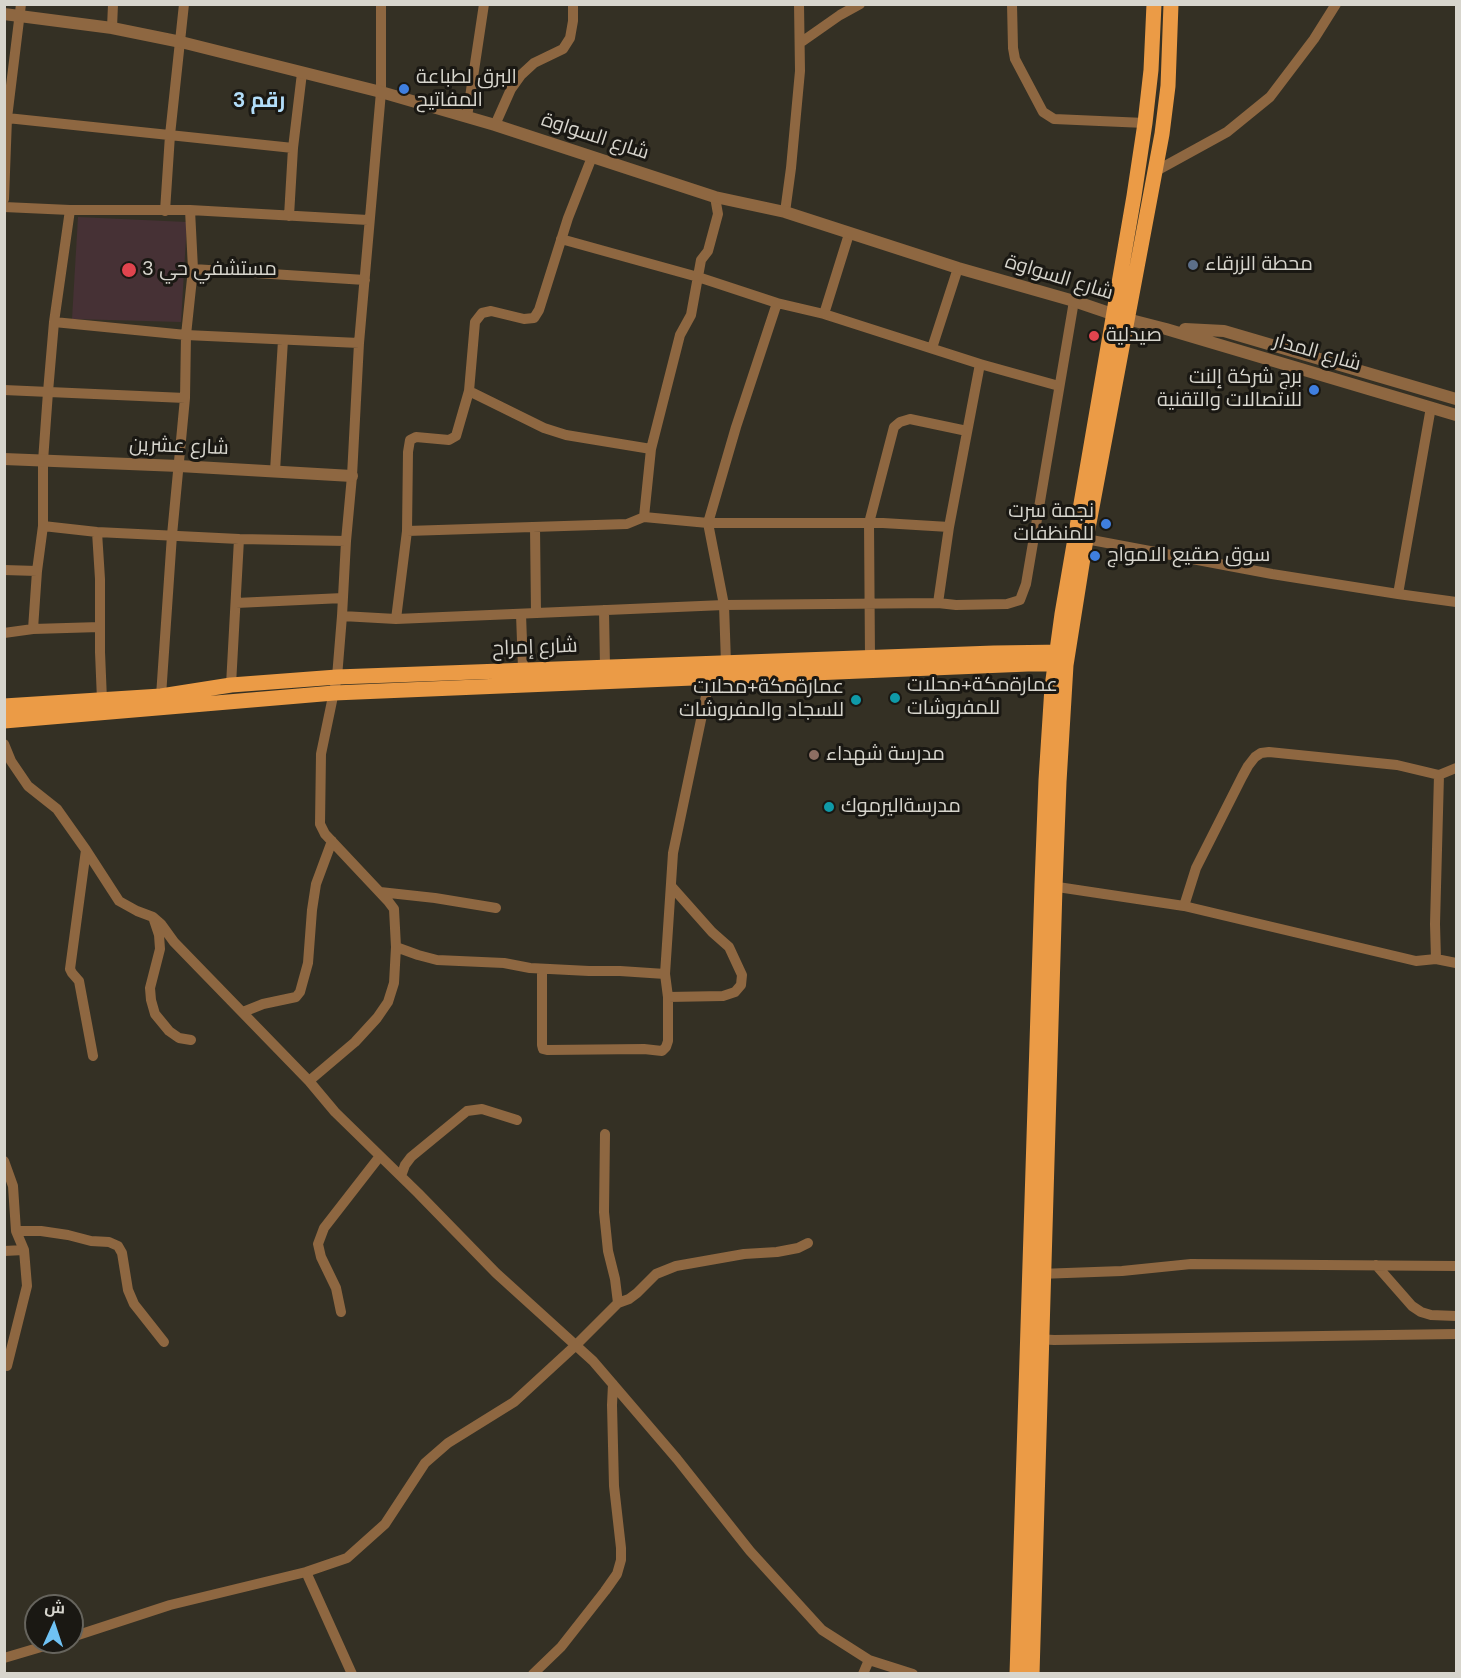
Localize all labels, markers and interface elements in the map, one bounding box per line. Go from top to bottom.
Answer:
place label: البرق لطباعة المفاتيح [416,66,517,113]
marker: البرق لطباعة المفاتيح [397,82,411,96]
district label: رقم 3 [233,88,285,114]
street label: شارع السواوة [538,108,652,166]
street label: شارع السواوة [1002,250,1116,306]
place label: محطة الزرقاء [1205,253,1313,277]
place label: مستشفي حي 3 [142,258,277,282]
marker: محطة الزرقاء [1186,258,1200,272]
marker: مستشفي حي 3 [120,261,138,279]
place label: صيدلية [1106,324,1162,348]
marker: صيدلية [1087,329,1101,343]
street label: شارع المدار [1271,329,1363,377]
place label: برج شركة إلنت للاتصالات والتقنية [1157,366,1302,413]
marker: برج شركة إلنت للاتصالات والتقنية [1307,383,1321,397]
street label: شارع عشرين [129,433,229,461]
place label: نجمة سرت للمنظفات [1008,500,1094,547]
marker: نجمة سرت للمنظفات [1099,517,1113,531]
place label: سوق صقيع الامواج [1107,544,1270,568]
marker: سوق صقيع الامواج [1088,549,1102,563]
street label: شارع إمراح [492,635,578,661]
place label: عمارةمكة+محلات للمفروشات [907,674,1058,721]
place label: عمارةمكة+محلات للسجاد والمفروشات [679,676,844,723]
marker: عمارةمكة+محلات للمفروشات [888,691,902,705]
marker: عمارةمكة+محلات للسجاد والمفروشات [849,693,863,707]
place label: مدرسة شهداء [826,743,945,767]
marker: مدرسة شهداء [807,748,821,762]
place label: مدرسةاليرموك [841,795,961,819]
marker: مدرسةاليرموك [822,800,836,814]
north arrow [24,1594,84,1654]
text: ش [44,1596,66,1619]

